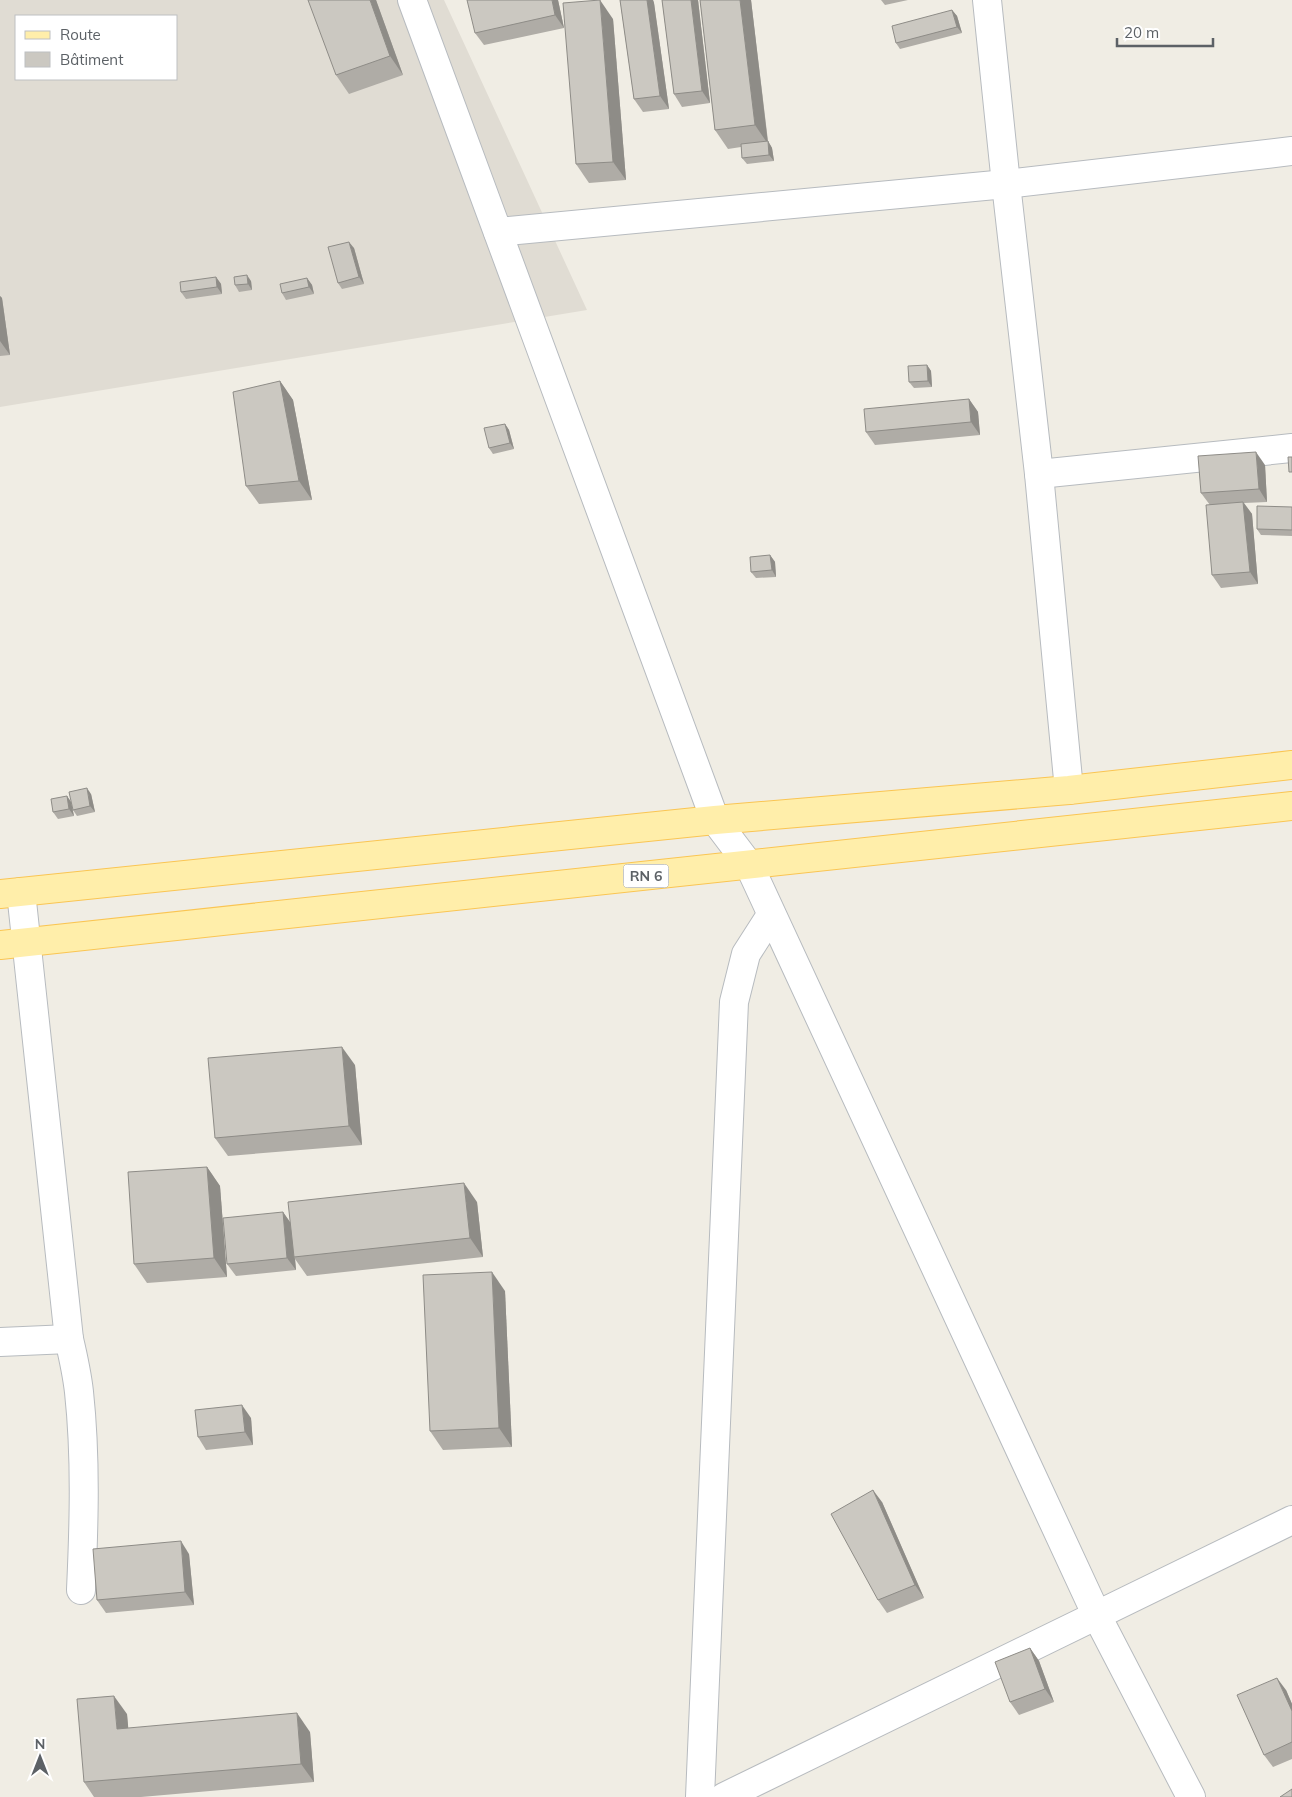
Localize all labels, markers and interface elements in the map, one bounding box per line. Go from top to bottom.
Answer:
legend [15,15,178,80]
scale bar [1117,15,1213,47]
text: 20 m [1124,23,1159,42]
text: Route [60,25,101,44]
text: Bâtiment [60,50,123,69]
road number: RN 6 [624,864,668,888]
north arrow [15,1732,65,1782]
text: N [35,1735,45,1753]

